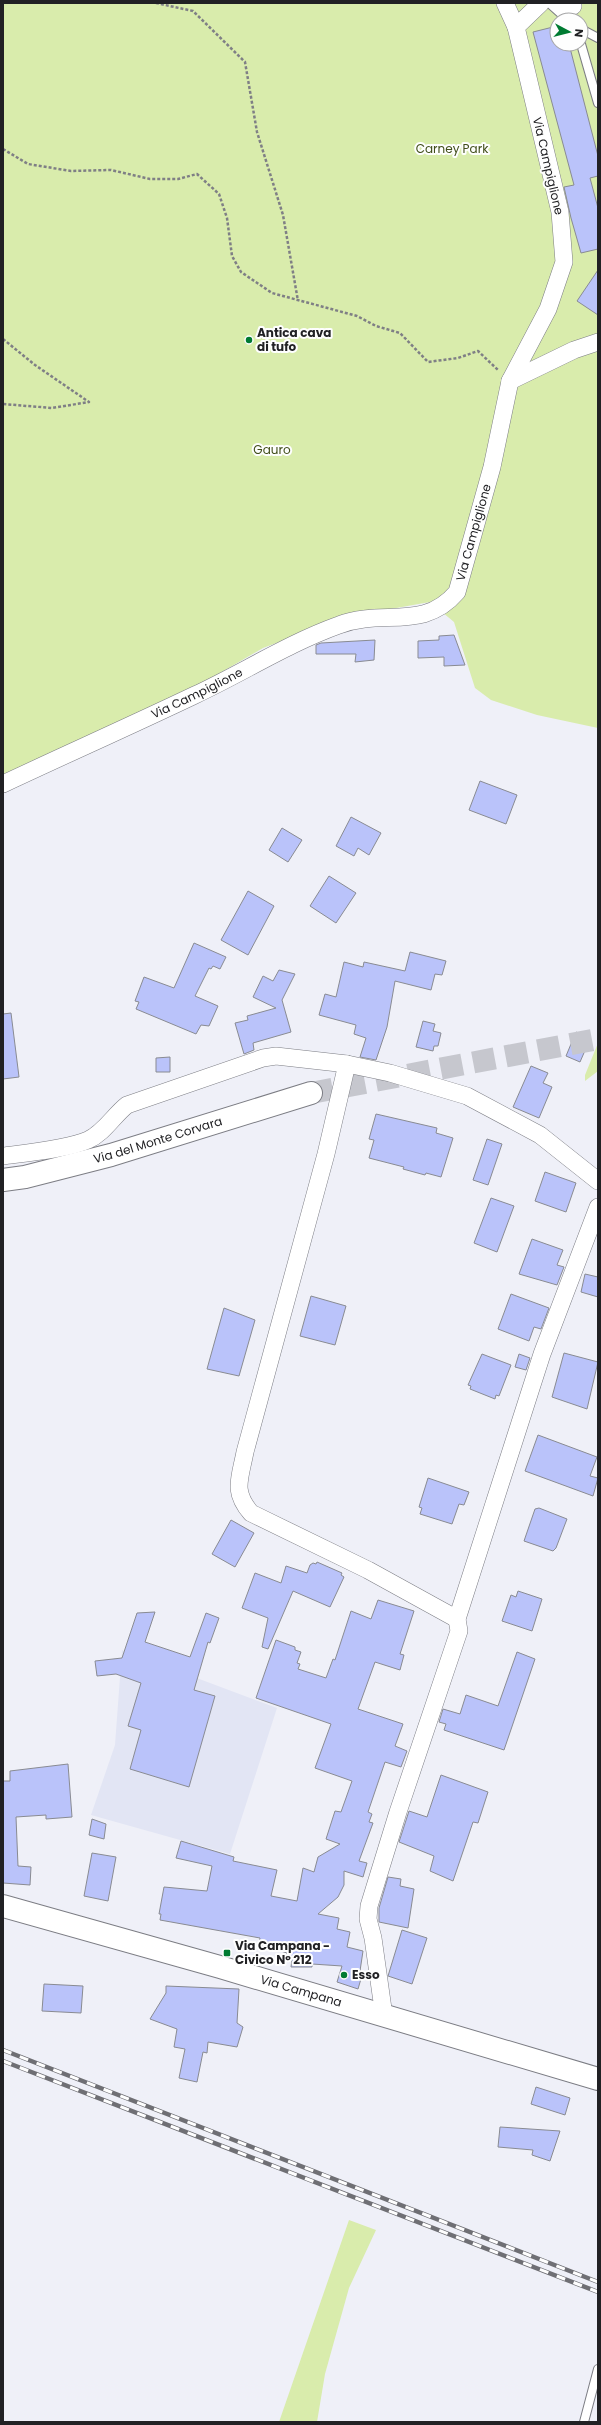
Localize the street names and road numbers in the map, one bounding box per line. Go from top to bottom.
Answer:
street label: Via Campiglione [529,115,568,217]
street label: Via Campiglione [452,482,495,583]
street label: Via Campiglione [148,663,246,722]
street label: Via del Monte Corvara [91,1112,224,1167]
street label: Via Campana [258,1970,344,2011]

